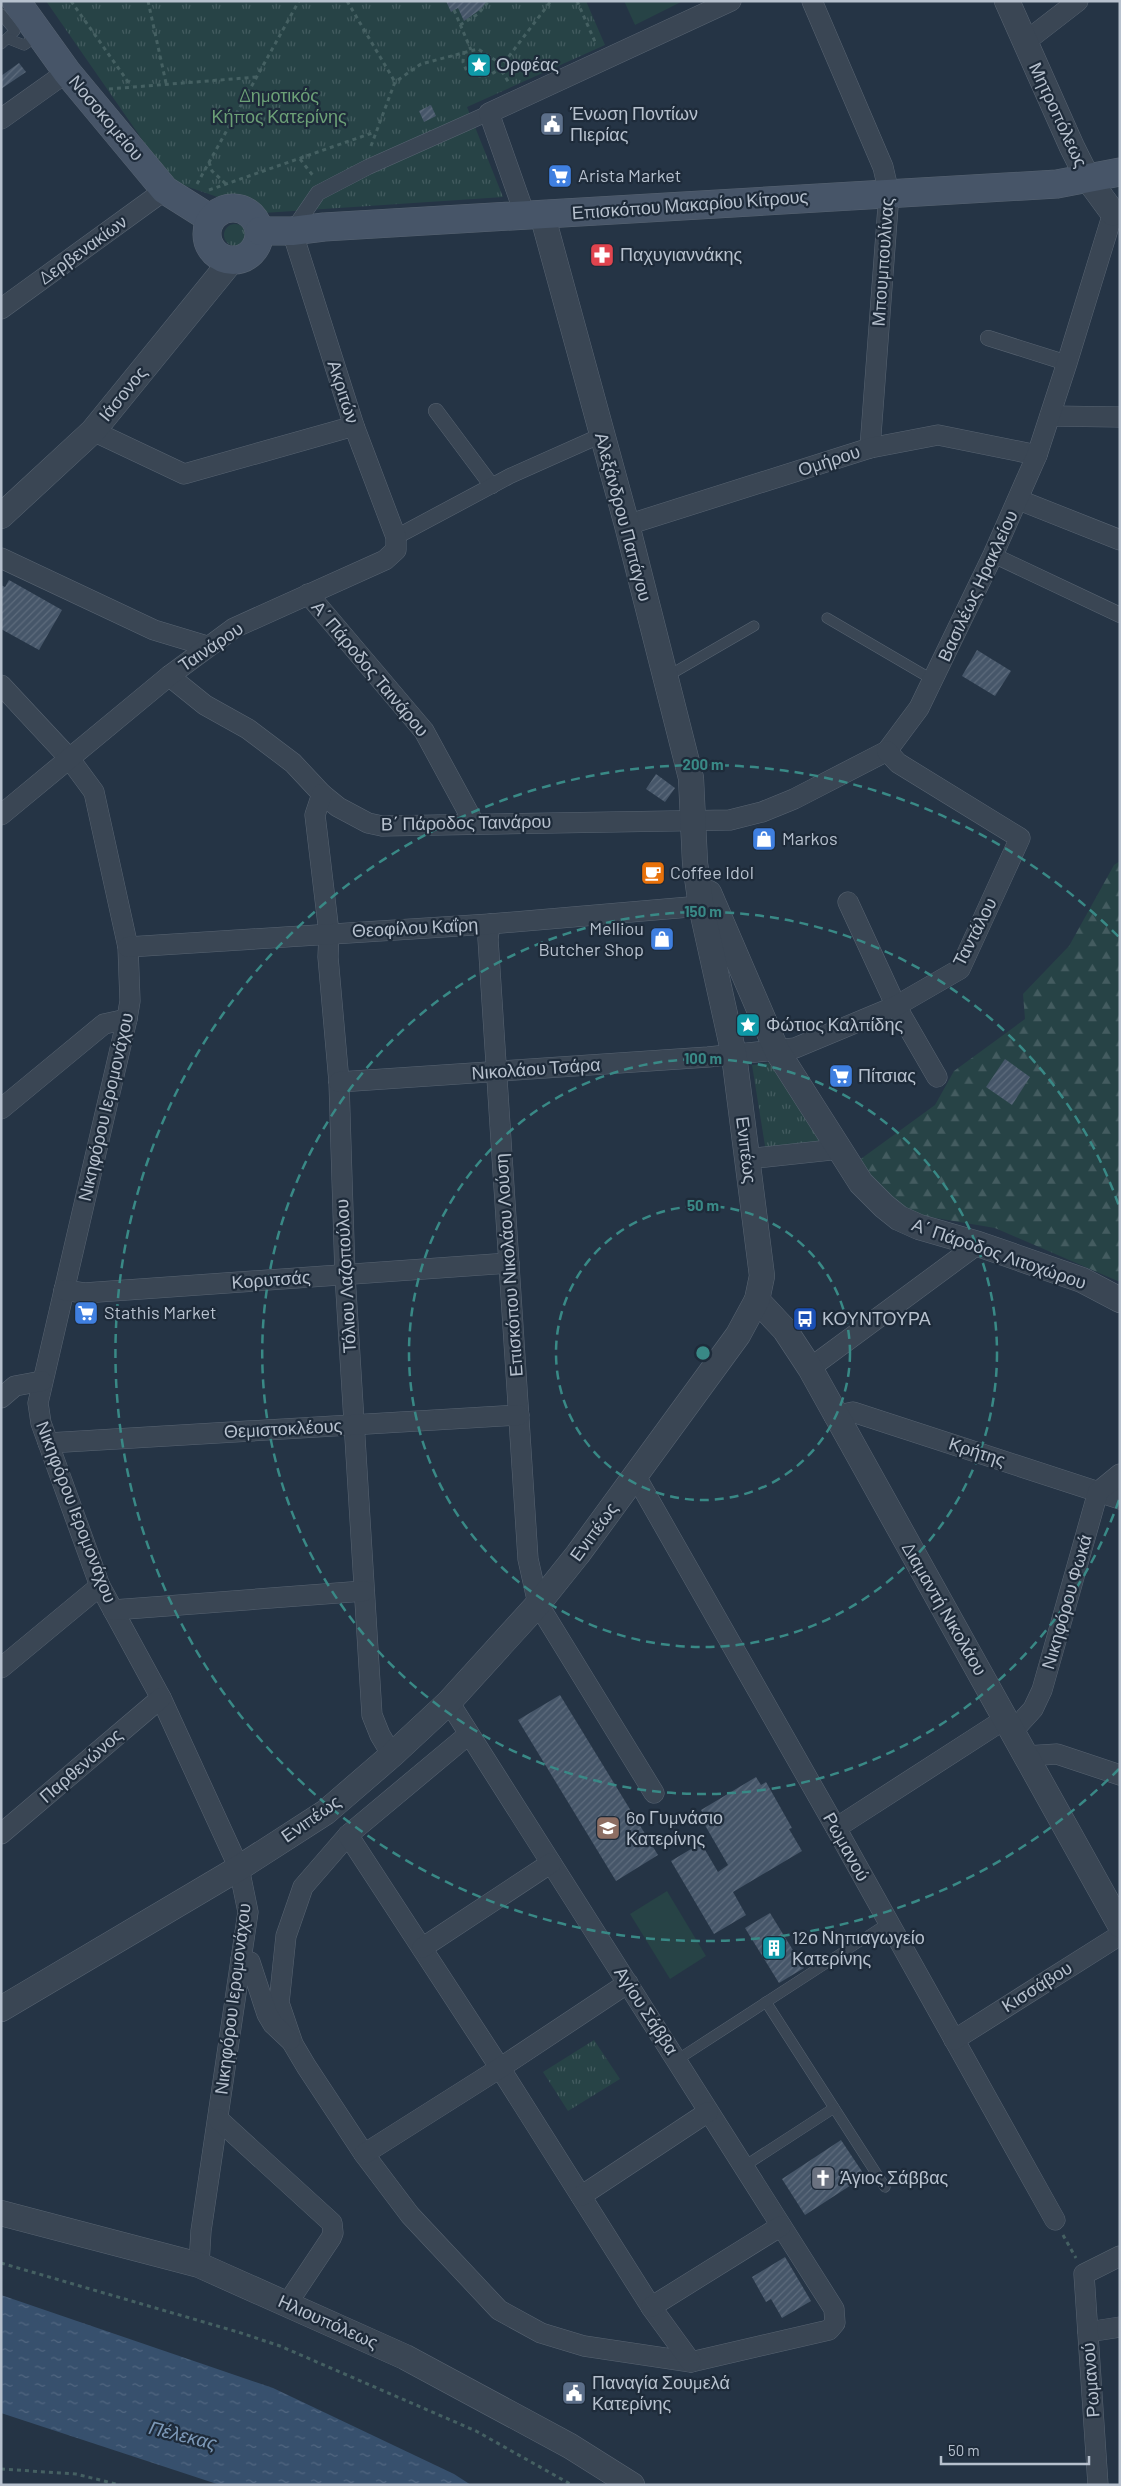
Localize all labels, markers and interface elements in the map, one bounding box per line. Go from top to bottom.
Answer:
place icon: Ορφέας [466,52,492,78]
place label: Ορφέας [496,53,559,75]
street label: Μητροπόλεως [1025,59,1093,171]
street label: Νοσοκομείου [65,70,149,165]
park label: Δημοτικός Κήπος Κατερίνης [211,84,347,127]
place label: Ένωση Ποντίων Πιερίας [569,102,698,145]
public building icon: Ένωση Ποντίων Πιερίας [539,111,565,137]
supermarket icon: Arista Market [547,163,573,189]
place label: Arista Market [578,164,681,186]
street label: Επισκόπου Μακαρίου Κίτρους [571,185,809,223]
street label: Μπουμπουλίνας [867,197,897,327]
street label: Δερβενακίων [34,210,131,289]
pharmacy icon: Παχυγιαννάκης [589,242,615,268]
place label: Παχυγιαννάκης [620,243,743,265]
street label: Ακριτών [323,357,364,426]
street label: Ιάσονος [93,361,151,425]
street label: Αλεξάνδρου Παπάγου [591,430,657,604]
street label: Ομήρου [795,440,862,480]
street label: Βασιλέως Ηρακλείου [932,506,1022,665]
street label: Α΄ Πάροδος Ταινάρου [308,596,434,741]
street label: Ταινάρου [174,617,247,676]
text: 200 m [682,755,724,773]
street label: Β΄ Πάροδος Ταινάρου [381,810,551,834]
shop icon: Markos [751,826,777,852]
place label: Markos [782,827,838,849]
cafe icon: Coffee Idol [640,860,666,886]
place label: Coffee Idol [670,861,754,883]
street label: Ταντάλου [947,893,1001,970]
text: 150 m [684,902,722,920]
street label: Θεοφίλου Καΐρη [351,913,479,941]
place label: Melliou Butcher Shop [539,917,644,960]
shop icon: Melliou Butcher Shop [649,926,675,952]
street label: Νικηφόρου Ιερομονάχου [73,1010,137,1203]
place icon: Φώτιος Καλπίδης [735,1012,761,1038]
place label: Φώτιος Καλπίδης [766,1013,903,1035]
text: 100 m [684,1049,722,1067]
street label: Νικολάου Τσάρα [471,1053,601,1083]
supermarket icon: Πίτσιας [828,1063,854,1089]
place label: Πίτσιας [858,1064,916,1086]
street label: Ενιπέως [732,1115,762,1185]
street label: Επισκόπου Νικολάου Λούση [489,1153,527,1377]
text: 50 m [687,1196,719,1214]
street label: Τόλιου Λαζοπούλου [330,1198,360,1354]
street label: Α΄ Πάροδος Λιτοχώρου [909,1213,1089,1293]
street label: Κορυτσάς [231,1265,311,1293]
supermarket icon: Stathis Market [73,1300,99,1326]
place label: Stathis Market [104,1301,217,1323]
bus stop icon: ΚΟΥΝΤΟΥΡΑ [792,1306,818,1332]
place label: ΚΟΥΝΤΟΥΡΑ [822,1307,931,1329]
centre of rings [694,1344,712,1362]
street label: Θεμιστοκλέους [223,1414,343,1442]
street label: Νικηφόρου Ιερομονάχου [32,1418,122,1606]
street label: Κρήτης [946,1432,1009,1471]
street label: Ενιπέως [564,1497,622,1565]
street label: Νικηφόρου Φωκά [1036,1532,1096,1672]
street label: Διαμαντή Νικολάου [898,1538,992,1679]
street label: Παρθενώνος [34,1723,126,1807]
street label: Ενιπέως [277,1790,345,1847]
place label: 6ο Γυμνάσιο Κατερίνης [626,1806,723,1849]
street label: Ρωμανού [819,1808,875,1885]
school or university icon: 6ο Γυμνάσιο Κατερίνης [595,1815,621,1841]
street label: Νικηφόρου Ιερομονάχου [209,1902,255,2096]
place label: 12ο Νηπιαγωγείο Κατερίνης [792,1926,925,1969]
building icon: 12ο Νηπιαγωγείο Κατερίνης [761,1935,787,1961]
street label: Κισσάβου [997,1956,1076,2016]
street label: Αγίου Σάββα [610,1962,684,2059]
church icon: Άγιος Σάββας [810,2165,836,2191]
place label: Άγιος Σάββας [840,2166,949,2188]
street label: Ηλιουπόλεως [275,2289,382,2353]
street label: Ρωμανού [1076,2342,1104,2418]
place label: Παναγία Σουμελά Κατερίνης [592,2371,730,2414]
public building icon: Παναγία Σουμελά Κατερίνης [561,2380,587,2406]
water label: Πέλεκας [147,2415,220,2454]
scale bar [941,2434,1088,2466]
text: 50 m [948,2441,980,2459]

